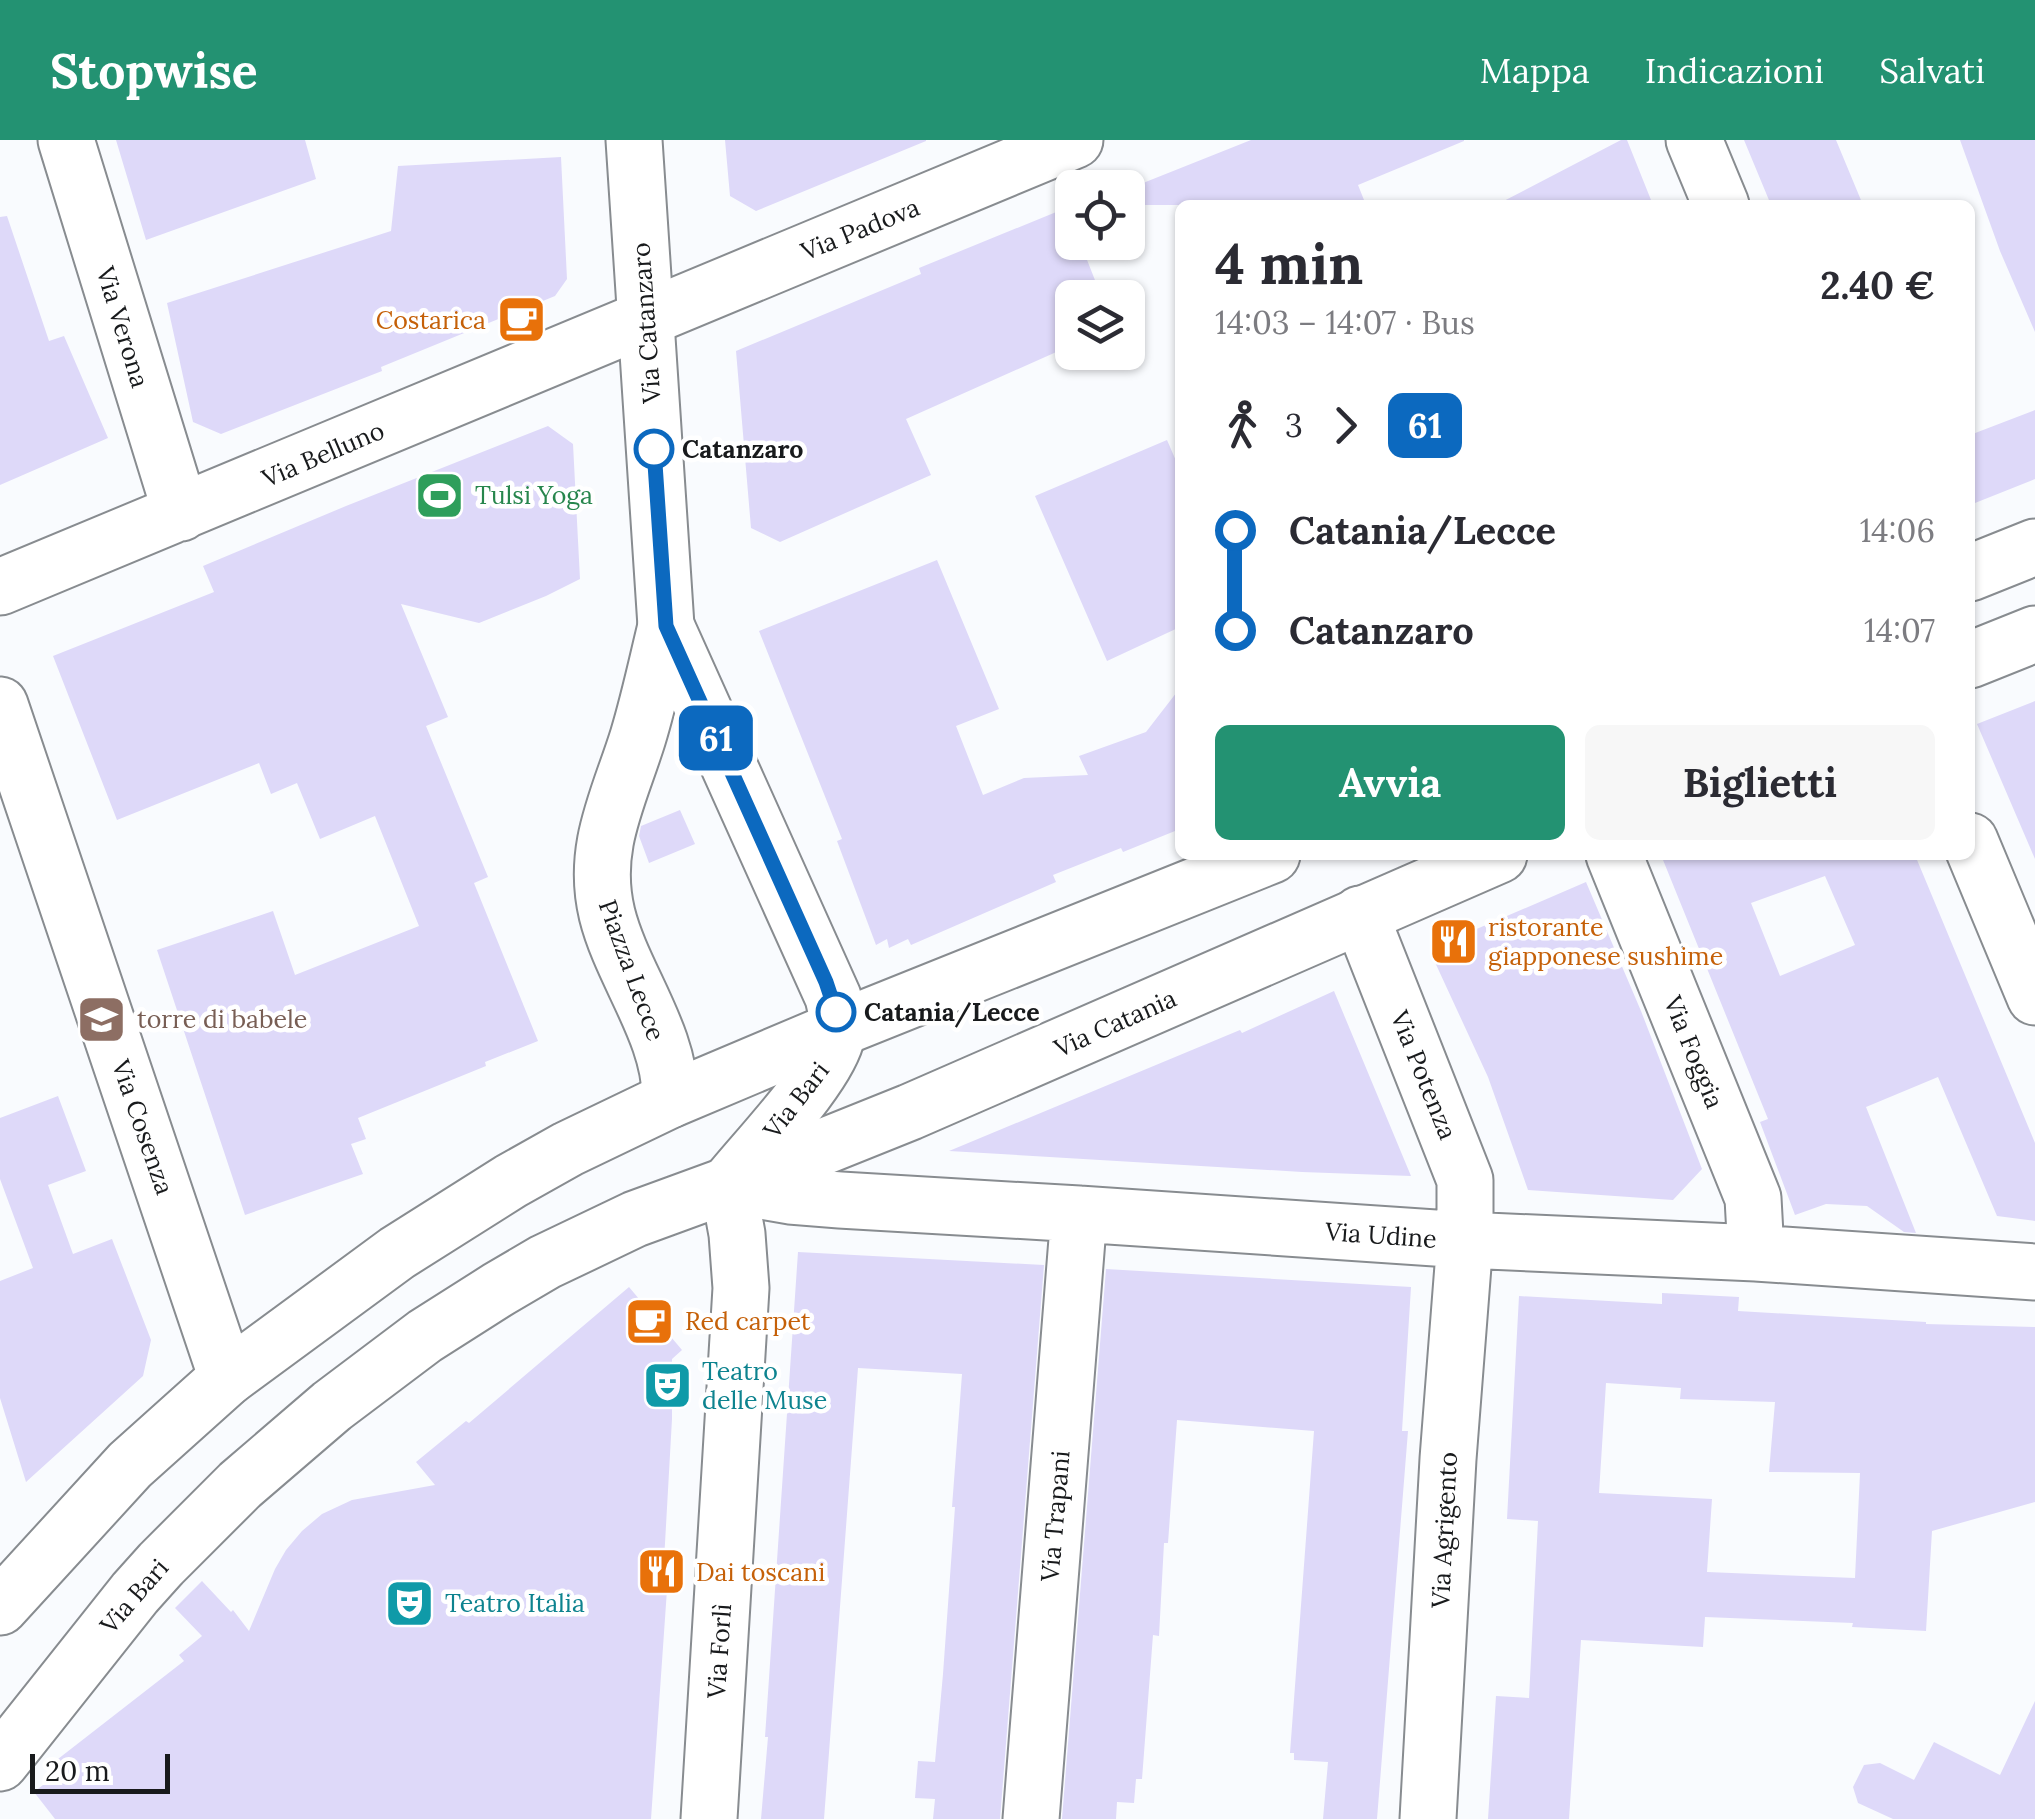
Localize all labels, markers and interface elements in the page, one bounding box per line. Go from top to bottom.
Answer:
text: Stopwise [50,40,258,101]
text: Mappa [1480,48,1590,93]
text: Indicazioni [1645,48,1824,93]
text: Salvati [1879,48,1985,93]
map controls [1055,170,1145,370]
button: locate [1055,170,1145,260]
street label: Via Padova [795,191,924,268]
text: 4 min [1215,229,1363,299]
street label: Via Catanzaro [624,241,668,406]
text: 2.40 € [1820,261,1935,309]
street label: Via Verona [89,262,157,391]
button: layers [1055,280,1145,370]
cafe icon: Costarica [495,294,547,346]
text: 14:03 – 14:07 · Bus [1215,302,1475,343]
place label: Costarica [376,304,486,336]
icon: walk [1215,398,1270,453]
icon: forward [1318,398,1373,453]
text: 61 [1408,403,1442,448]
text: 3 [1285,405,1303,446]
street label: Via Belluno [256,414,389,494]
marker: Catanzaro [635,430,673,468]
place label: Catanzaro [682,433,803,465]
sports icon: Tulsi Yoga [414,469,466,521]
place label: Tulsi Yoga [475,479,593,511]
text: Catania/Lecce [1289,506,1556,554]
text: 14:06 [1860,510,1935,551]
text: Catanzaro [1289,606,1474,654]
text: 14:07 [1864,610,1935,651]
line badge: 61 [671,706,761,770]
text: 61 [699,716,733,761]
button: Avvia [1215,725,1565,840]
button: Biglietti [1585,725,1935,840]
street label: Piazza Lecce [592,895,672,1045]
place label: ristorante giapponese sushime [1488,911,1723,972]
restaurant icon: ristorante giapponese sushime [1427,915,1479,967]
street label: Via Catania [1048,982,1181,1065]
street label: Via Foggia [1657,990,1731,1113]
school or university icon: torre di babele [76,993,128,1045]
marker: Catania/Lecce [817,993,855,1031]
place label: Catania/Lecce [864,996,1040,1028]
place label: torre di babele [137,1003,307,1035]
street label: Via Potenza [1383,1005,1464,1144]
street label: Via Cosenza [105,1054,181,1199]
street label: Via Bari [755,1055,836,1146]
street label: Via Udine [1323,1215,1438,1255]
cafe icon: Red carpet [624,1295,676,1347]
place label: Red carpet [685,1305,811,1337]
place label: Teatro delle Muse [702,1355,827,1416]
theatre icon: Teatro delle Muse [641,1359,693,1411]
street label: Via Trapani [1033,1449,1077,1584]
street label: Via Agrigento [1424,1451,1464,1610]
restaurant icon: Dai toscani [635,1546,687,1598]
street label: Via Bari [92,1552,175,1641]
place label: Dai toscani [696,1556,825,1588]
theatre icon: Teatro Italia [384,1577,436,1629]
place label: Teatro Italia [445,1587,585,1619]
street label: Via Forlì [700,1603,738,1700]
scale bar [30,1749,170,1794]
text: 20 m [45,1753,110,1789]

